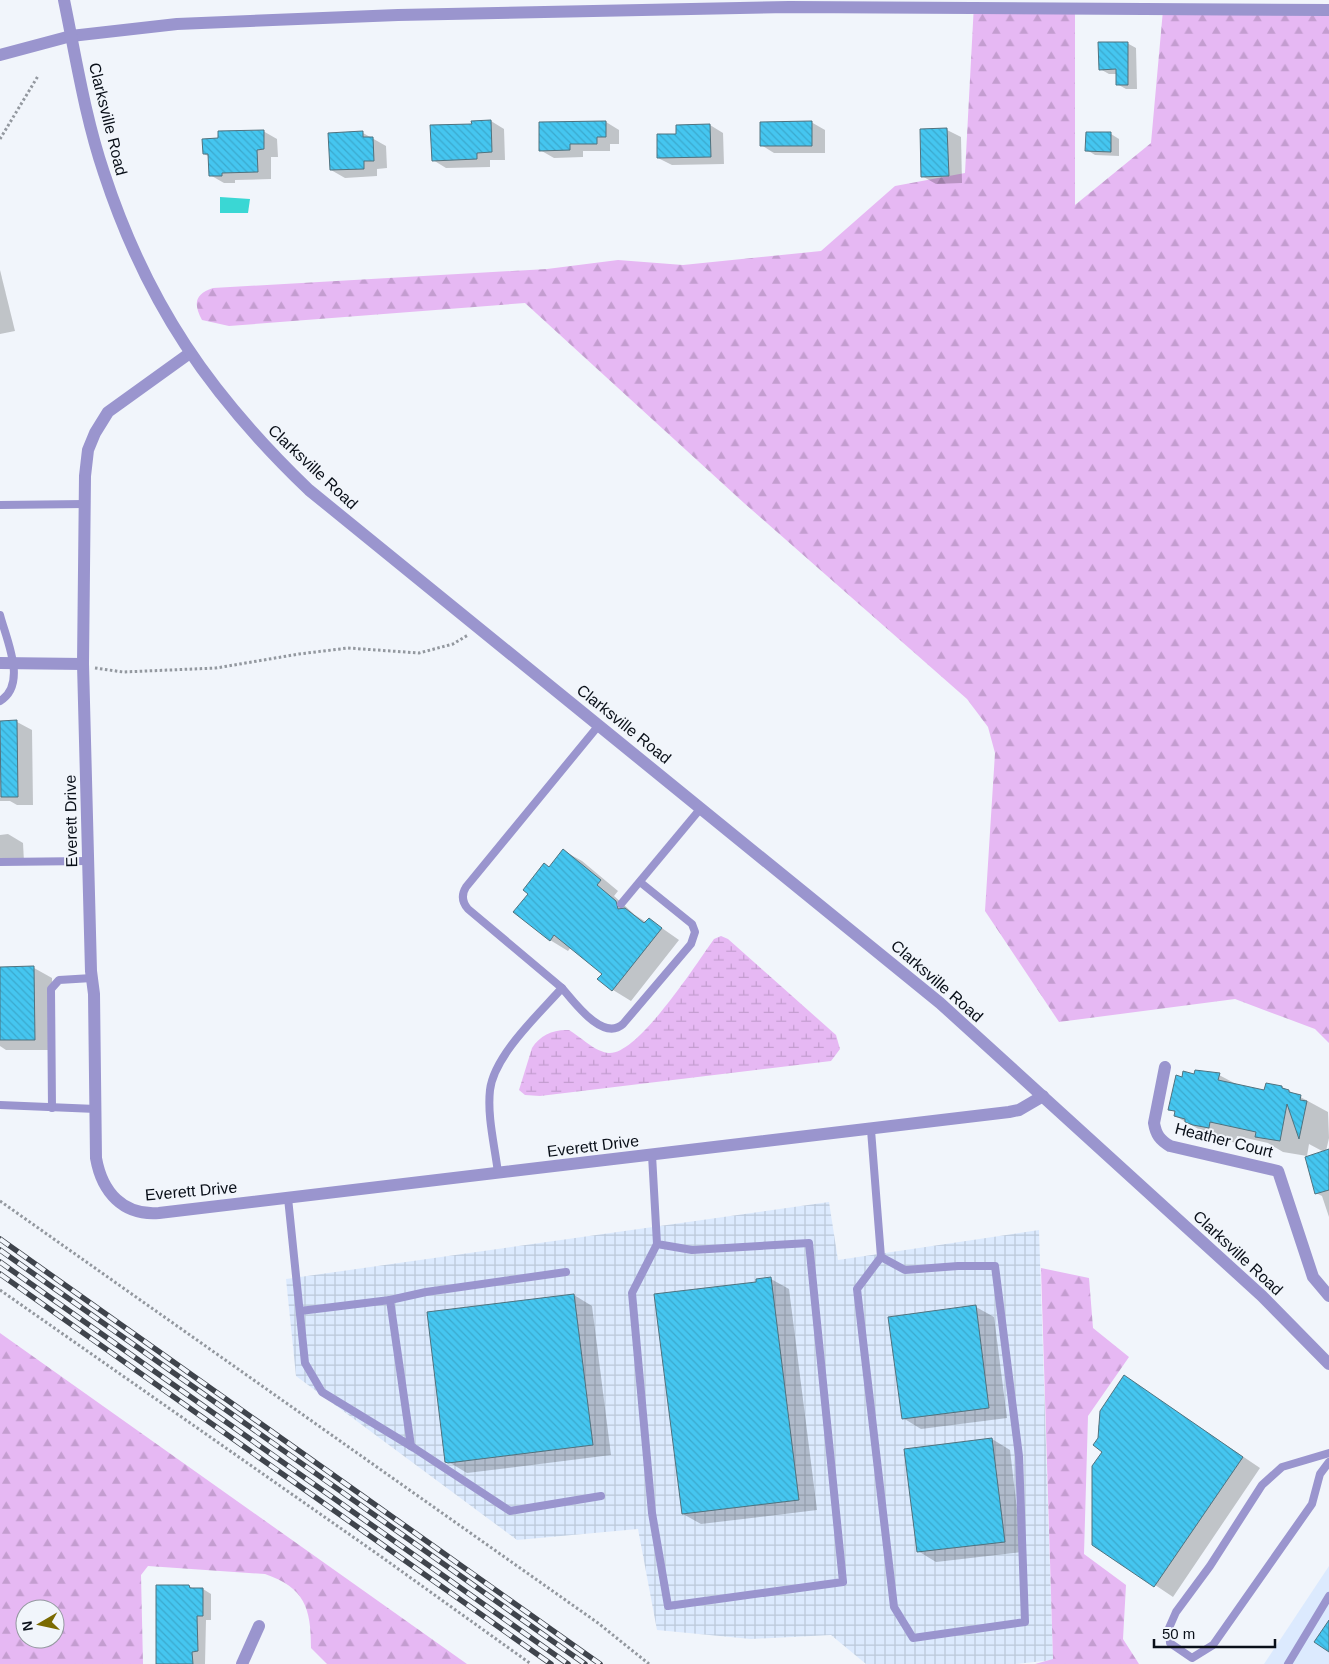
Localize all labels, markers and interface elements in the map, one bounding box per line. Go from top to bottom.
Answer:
street label: Clarksville Road [86,61,130,177]
street label: Clarksville Road [265,421,361,513]
street label: Clarksville Road [574,681,674,767]
street label: Everett Drive [62,775,80,867]
street label: Clarksville Road [888,937,986,1025]
street label: Heather Court [1173,1120,1275,1161]
street label: Everett Drive [546,1132,640,1160]
street label: Everett Drive [144,1178,238,1203]
street label: Clarksville Road [1190,1207,1286,1299]
north arrow [15,1599,65,1649]
scale bar [1154,1616,1275,1648]
text: N [18,1620,36,1632]
text: 50 m [1162,1625,1195,1642]

